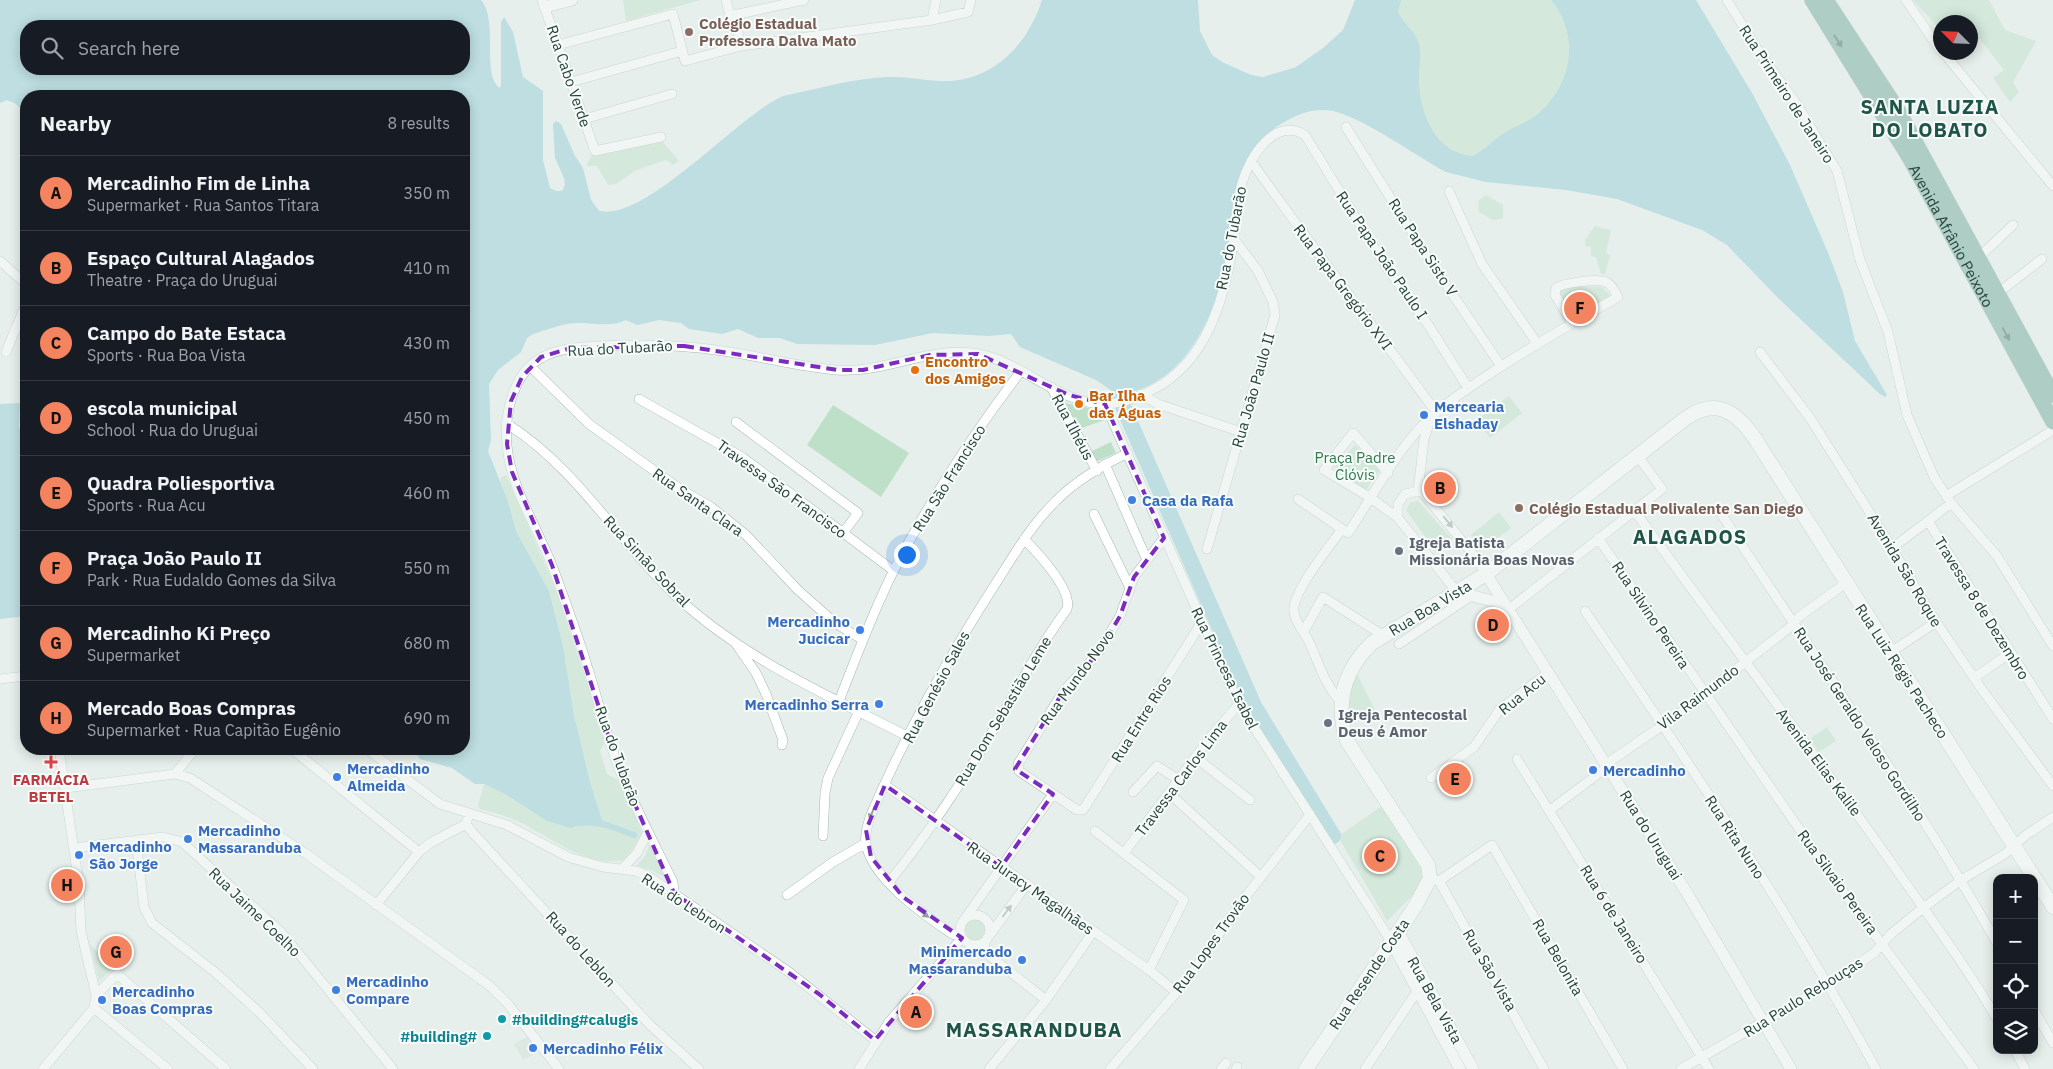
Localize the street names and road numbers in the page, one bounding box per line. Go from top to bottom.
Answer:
street label: Rua Primeiro de Janeiro [1735,21,1839,167]
street label: Rua Cabo Verde [543,22,595,130]
street label: Avenida Afrânio Peixoto [1905,161,1998,310]
street label: Rua do Tubarão [1212,185,1250,291]
street label: Rua Papa João Paulo I [1332,187,1432,323]
street label: Rua Papa Sisto V [1384,195,1462,299]
street label: Rua Papa Gregório XVI [1289,220,1397,354]
street label: Rua João Paulo II [1227,330,1279,450]
street label: Rua do Tubarão [567,336,673,360]
street label: Rua Ilhéus [1048,391,1098,463]
street label: Rua São Francisco [908,421,990,535]
street label: Travessa Sāo Francisco [713,435,851,543]
street label: Rua Santa Clara [649,464,747,540]
street label: Avenida São Roque [1864,510,1946,630]
street label: Rua Simão Sobral [600,511,694,611]
street label: Travessa 8 de Dezembro [1930,533,2034,683]
street label: Rua Silvino Pereira [1608,558,1694,672]
street label: Rua Boa Vista [1385,576,1475,640]
street label: Rua Luiz Régis Pacheco [1851,600,1953,742]
street label: Rua Princesa Isabel [1187,604,1263,732]
street label: Rua José Geraldo Veloso Gordilho [1790,623,1930,825]
street label: Rua Mundo Novo [1036,625,1118,729]
street label: Rua Genésio Sales [898,628,974,746]
street label: Rua Dom Sebastião Leme [951,633,1055,789]
street label: Vila Raimundo [1654,660,1742,734]
street label: Rua Acu [1495,669,1549,719]
street label: Rua Entre Rios [1107,672,1175,766]
street label: Rua do Tubarão [591,703,645,809]
street label: Avenida Elias Kalile [1772,704,1866,820]
street label: Travessa Carlos Lima [1131,716,1231,840]
street label: Rua do Uruguai [1616,786,1686,884]
street label: Rua Rita Nuno [1701,792,1769,882]
street label: Rua Silvaio Pereira [1794,826,1882,938]
street label: Rua Juracy Magalhães [964,837,1098,939]
street label: Rua 6 de Janeiro [1576,861,1652,967]
street label: Rua Jaime Coelho [205,863,305,961]
street label: Rua do Lebron [638,869,730,937]
street label: Rua Lopes Trovão [1168,889,1254,997]
street label: Rua do Leblon [542,907,620,991]
street label: Rua Resende Costa [1325,915,1413,1033]
street label: Rua Belonita [1528,915,1588,999]
street label: Rua São Vista [1459,926,1521,1014]
street label: Rua Bela Vista [1403,953,1467,1047]
street label: Rua Paulo Rebouças [1740,953,1866,1041]

